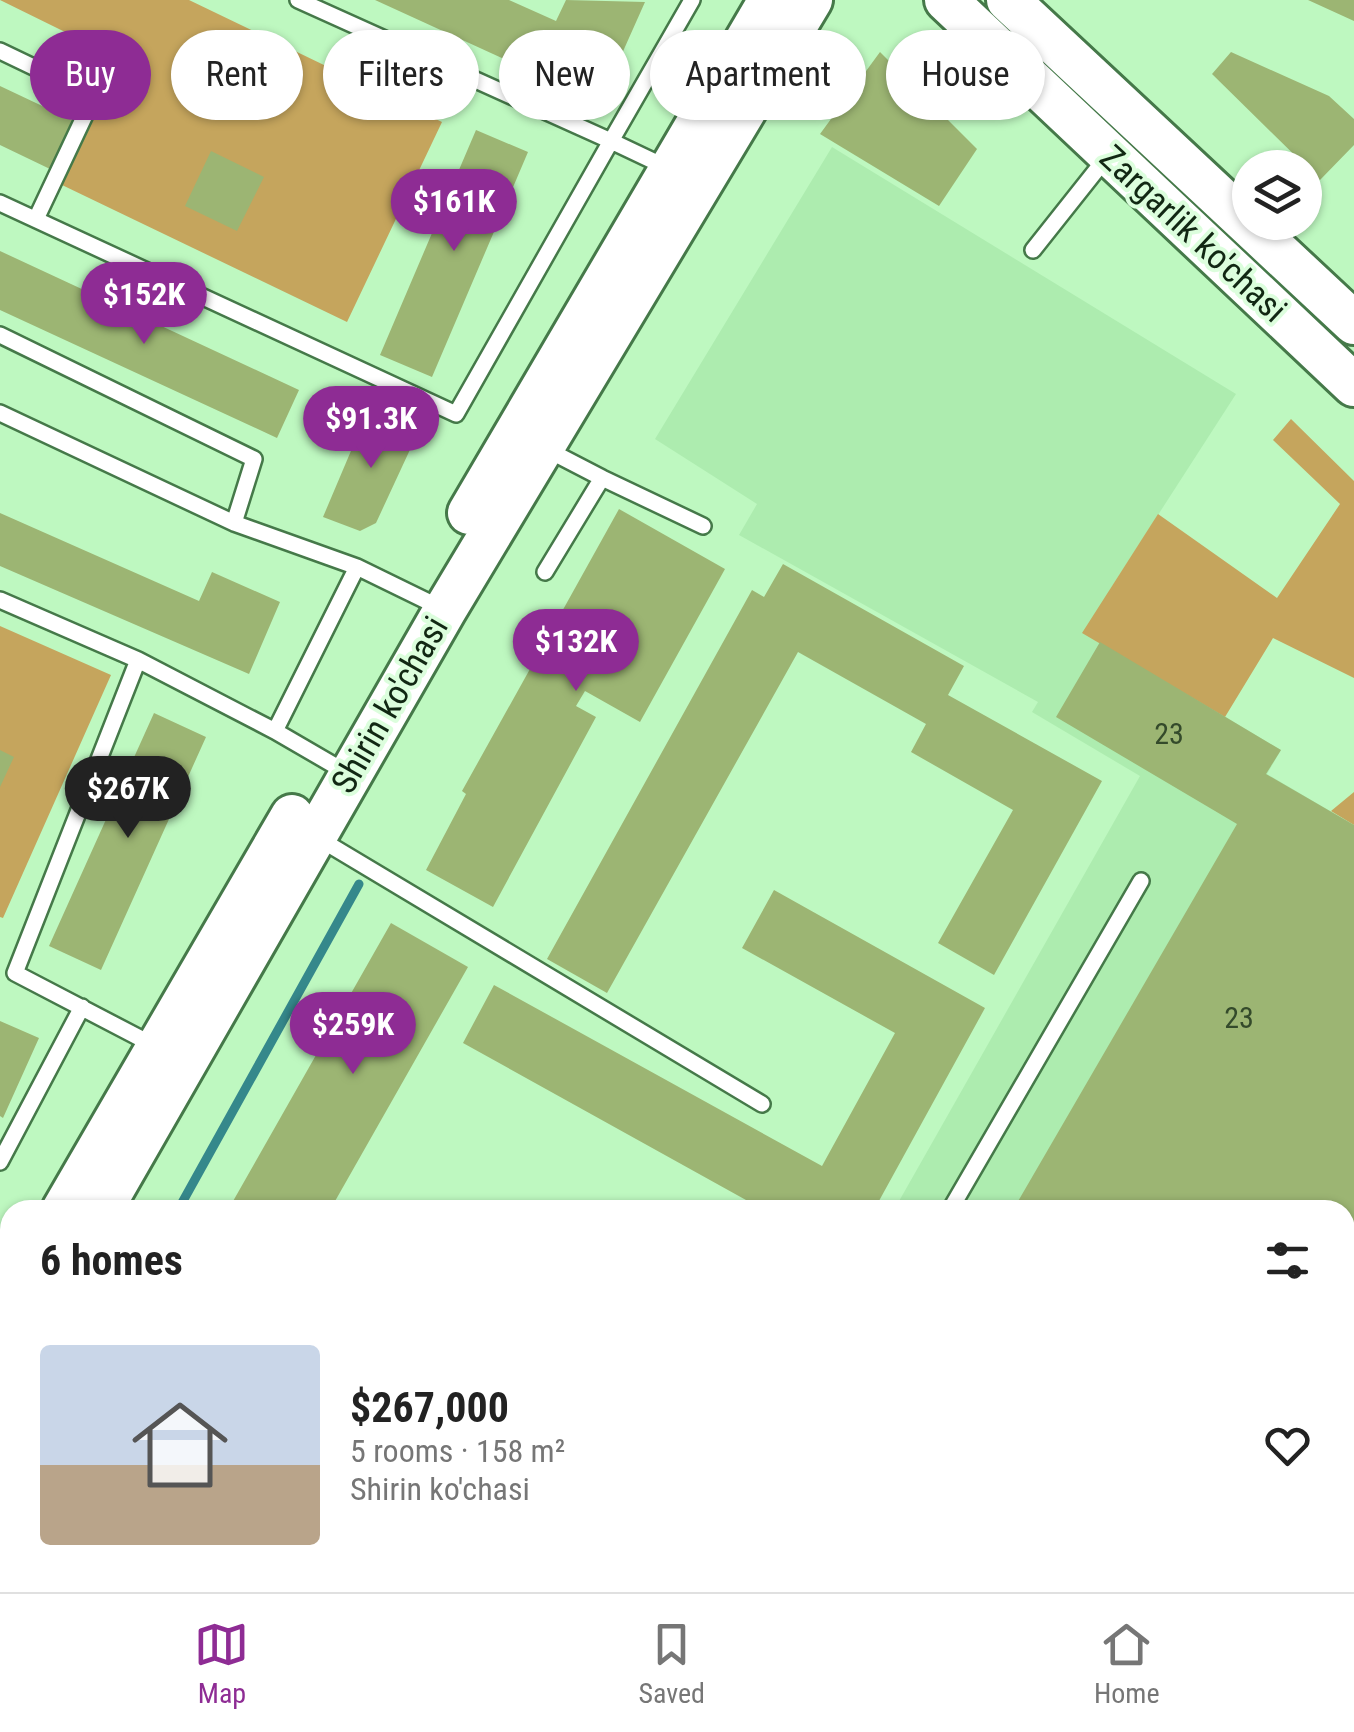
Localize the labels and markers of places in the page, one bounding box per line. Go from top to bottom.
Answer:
pin: $161K [384,169,524,254]
pin: $152K [74,262,214,347]
pin: $91.3K [290,386,452,471]
pin: $132K [506,609,646,694]
pin: $267K [58,756,198,841]
pin: $259K [283,992,423,1077]

